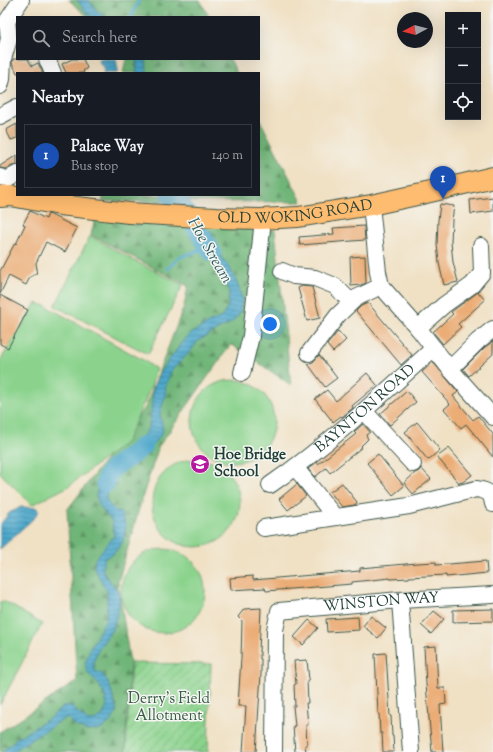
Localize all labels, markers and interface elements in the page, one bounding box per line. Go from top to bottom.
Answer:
north arrow [397,12,433,48]
map controls [445,12,481,120]
button: + [445,12,481,48]
search box [16,16,260,60]
icon: search [30,27,52,49]
text: Search here [62,28,137,49]
button: − [445,48,481,84]
button: locate [445,84,481,120]
text: Nearby [32,86,84,110]
text: Palace Way [71,137,144,158]
text: 1 [44,147,48,165]
text: 140 m [212,147,243,165]
text: Bus stop [71,158,118,176]
pin: 1 [430,166,456,199]
street label: OLD WOKING ROAD [217,194,374,230]
water label: Hoe Stream [181,214,237,288]
your location [260,314,280,334]
street label: BAYNTON ROAD [311,359,420,458]
place label: Hoe Bridge School [214,445,286,483]
school or university icon: Hoe Bridge School [189,453,211,475]
street label: WINSTON WAY [322,587,440,617]
park label: Derry's Field Allotment [128,689,210,727]

